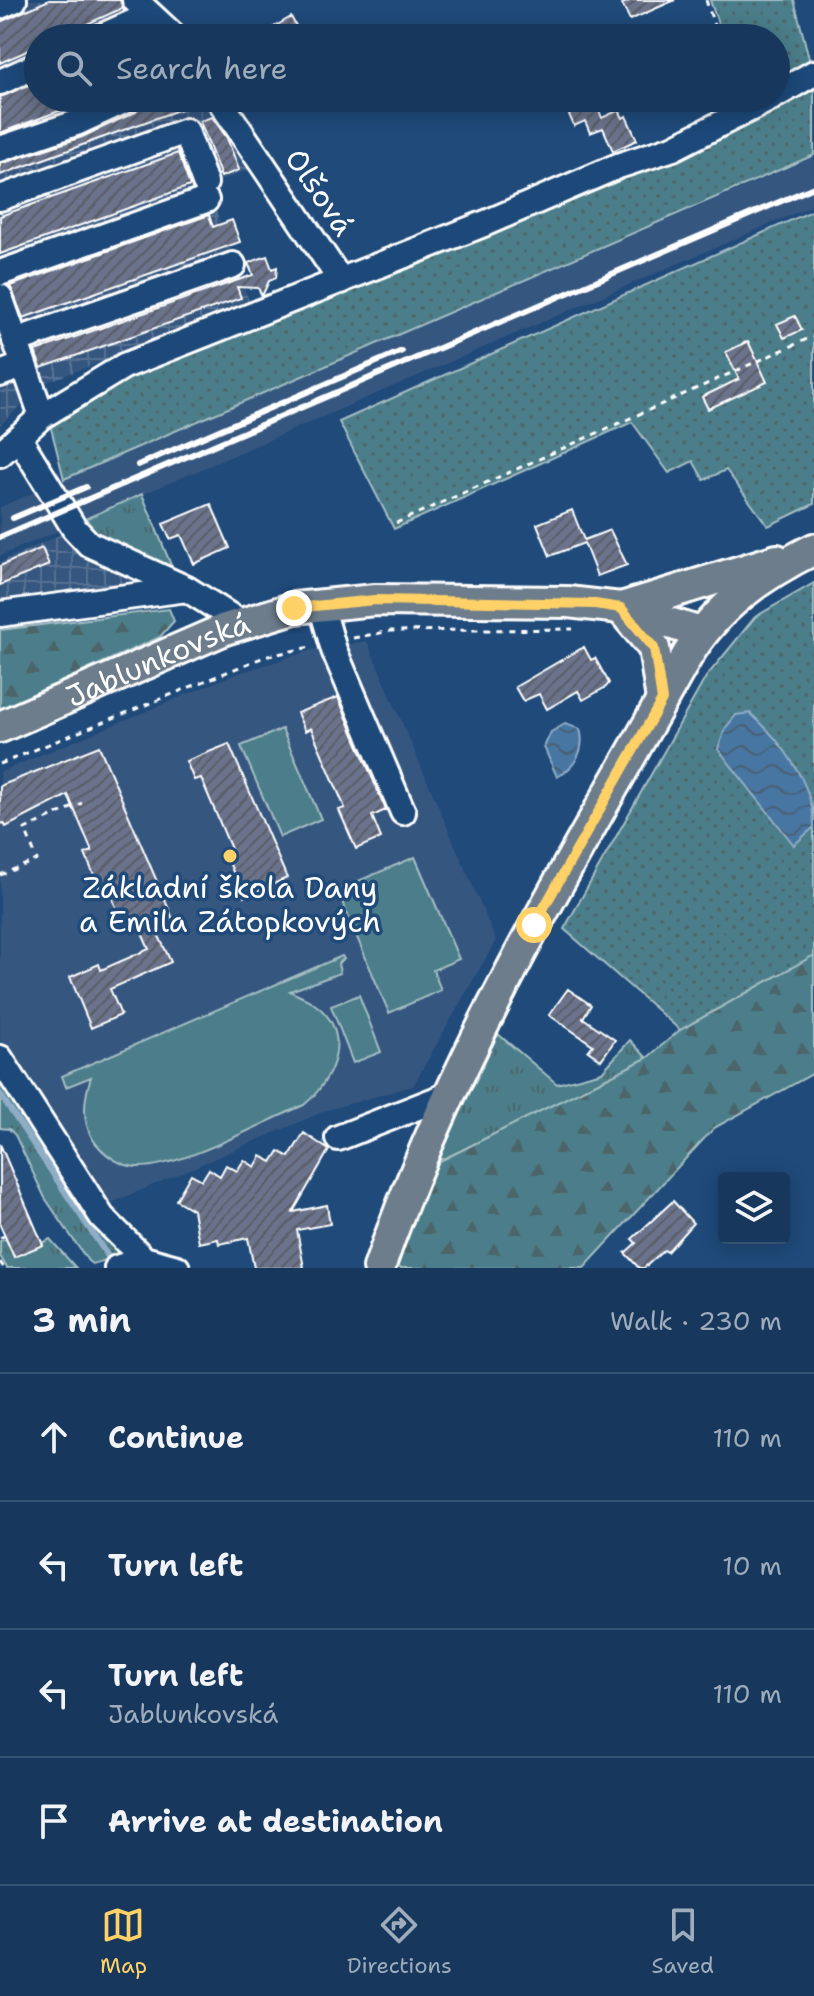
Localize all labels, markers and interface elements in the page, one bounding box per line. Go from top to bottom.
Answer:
search box [24,24,790,112]
icon: search [52,46,96,90]
text: Search here [116,48,287,89]
street label: Olšová [276,140,364,244]
route end [276,590,312,626]
street label: Jablunkovská [59,602,255,716]
marker: Základní škola Dany a Emila Zátopkových [221,847,239,865]
place label: Základní škola Dany a Emila Zátopkových [79,867,381,942]
route start [516,907,552,943]
map controls [718,1172,790,1244]
button: layers [718,1172,790,1244]
text: 3 min [32,1297,131,1343]
text: Walk · 230 m [610,1303,782,1338]
icon: ahead [32,1415,76,1459]
text: Continue [108,1417,244,1458]
text: 110 m [712,1420,782,1455]
icon: left [32,1543,76,1587]
text: Turn left [108,1545,243,1586]
text: 10 m [722,1548,782,1583]
text: Turn left [108,1655,243,1696]
icon: left [32,1671,76,1715]
text: 110 m [712,1676,782,1711]
text: Jablunkovská [108,1696,278,1731]
icon: arrive [32,1799,76,1843]
text: Arrive at destination [108,1801,443,1842]
tab: Map [100,1903,147,1980]
tab: Directions [347,1903,452,1980]
tab: Saved [652,1903,714,1980]

